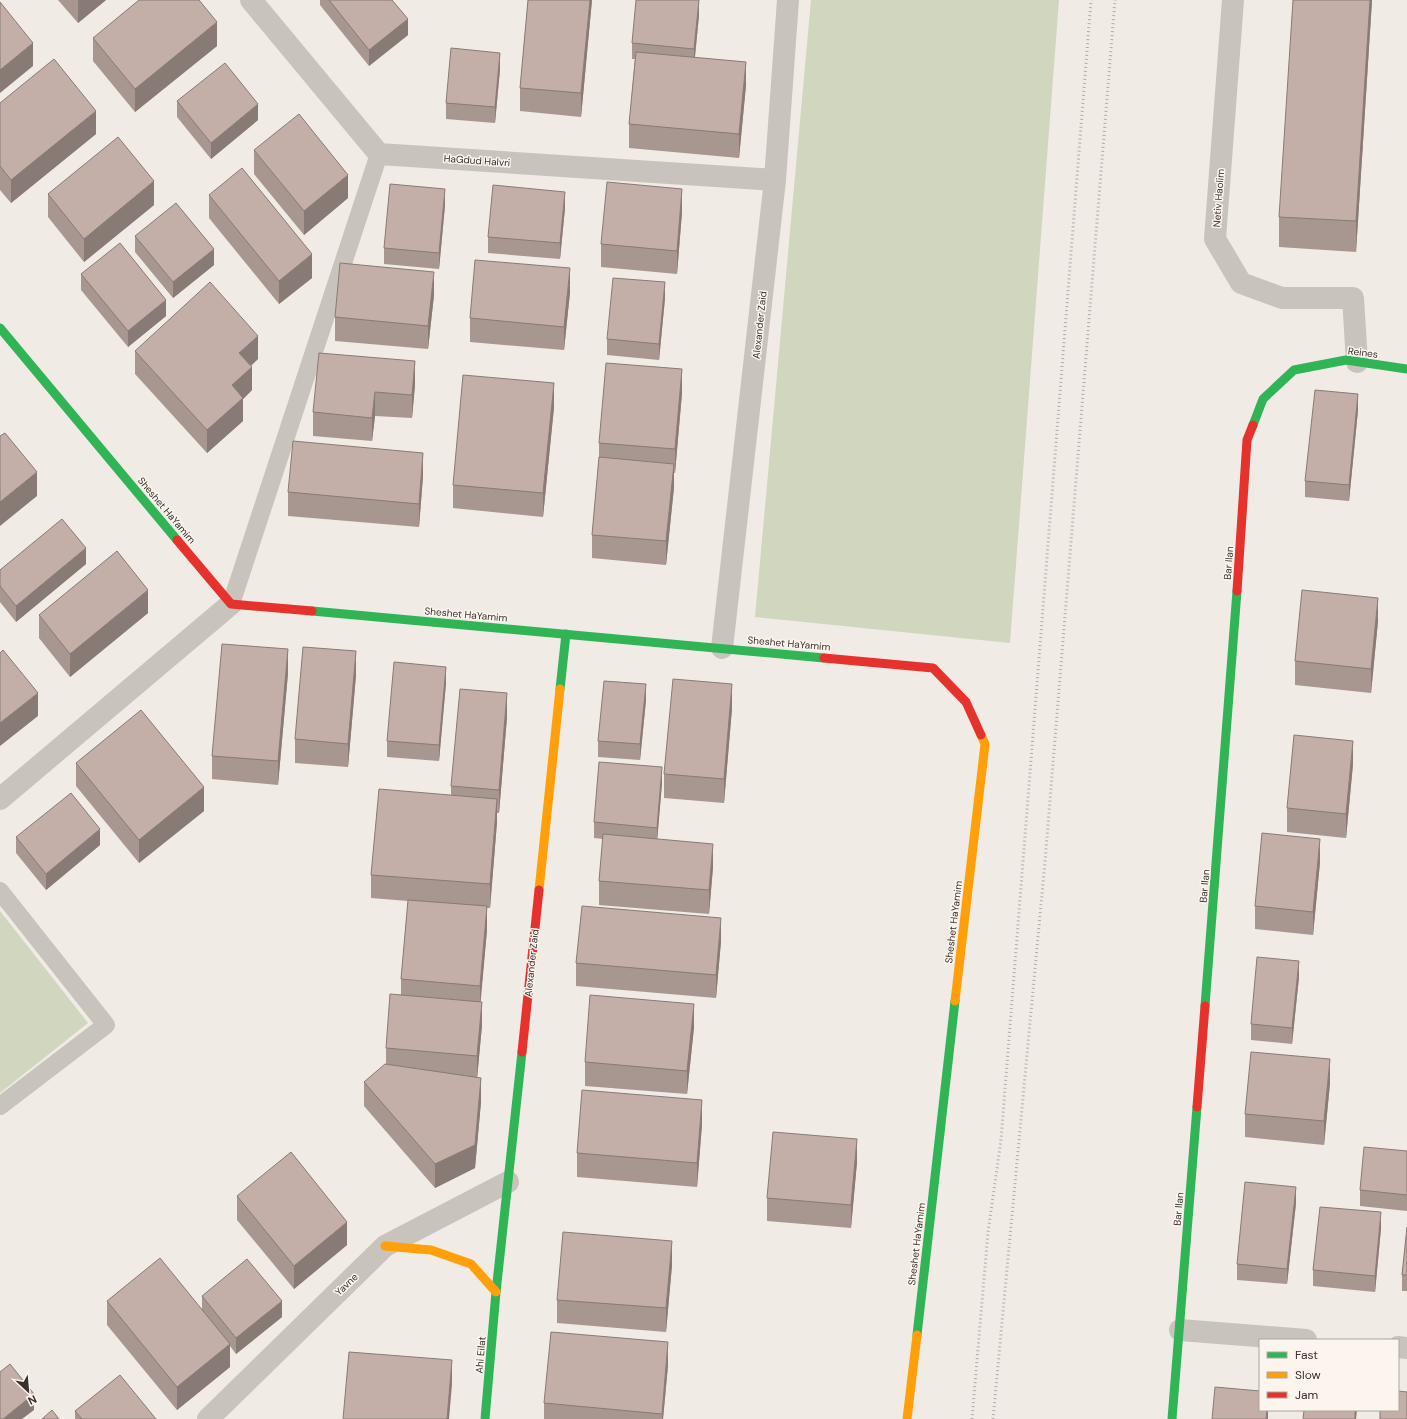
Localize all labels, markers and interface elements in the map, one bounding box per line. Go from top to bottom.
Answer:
street label: HaGdud HaIvri [443,152,511,169]
street label: Netiv Haolim [1210,168,1227,228]
street label: Alexander Zaid [749,290,770,360]
street label: Reines [1347,344,1379,361]
street label: Sheshet HaYamim [135,474,198,546]
street label: Bar Ilan [1221,546,1236,580]
street label: Sheshet HaYamim [424,604,508,625]
street label: Sheshet HaYamim [747,633,831,654]
street label: Bar Ilan [1197,868,1212,903]
street label: Sheshet HaYamim [942,880,965,964]
street label: Alexander Zaid [521,928,542,998]
street label: Bar Ilan [1171,1191,1186,1226]
street label: Sheshet HaYamim [905,1202,928,1286]
street label: Yavne [332,1270,361,1298]
street label: Ahi Eilat [472,1336,489,1374]
legend [1259,1339,1399,1411]
text: Fast [1295,1347,1318,1363]
text: Slow [1295,1367,1321,1383]
north arrow [8,1371,48,1411]
text: Jam [1295,1387,1318,1403]
text: N [26,1392,39,1408]

